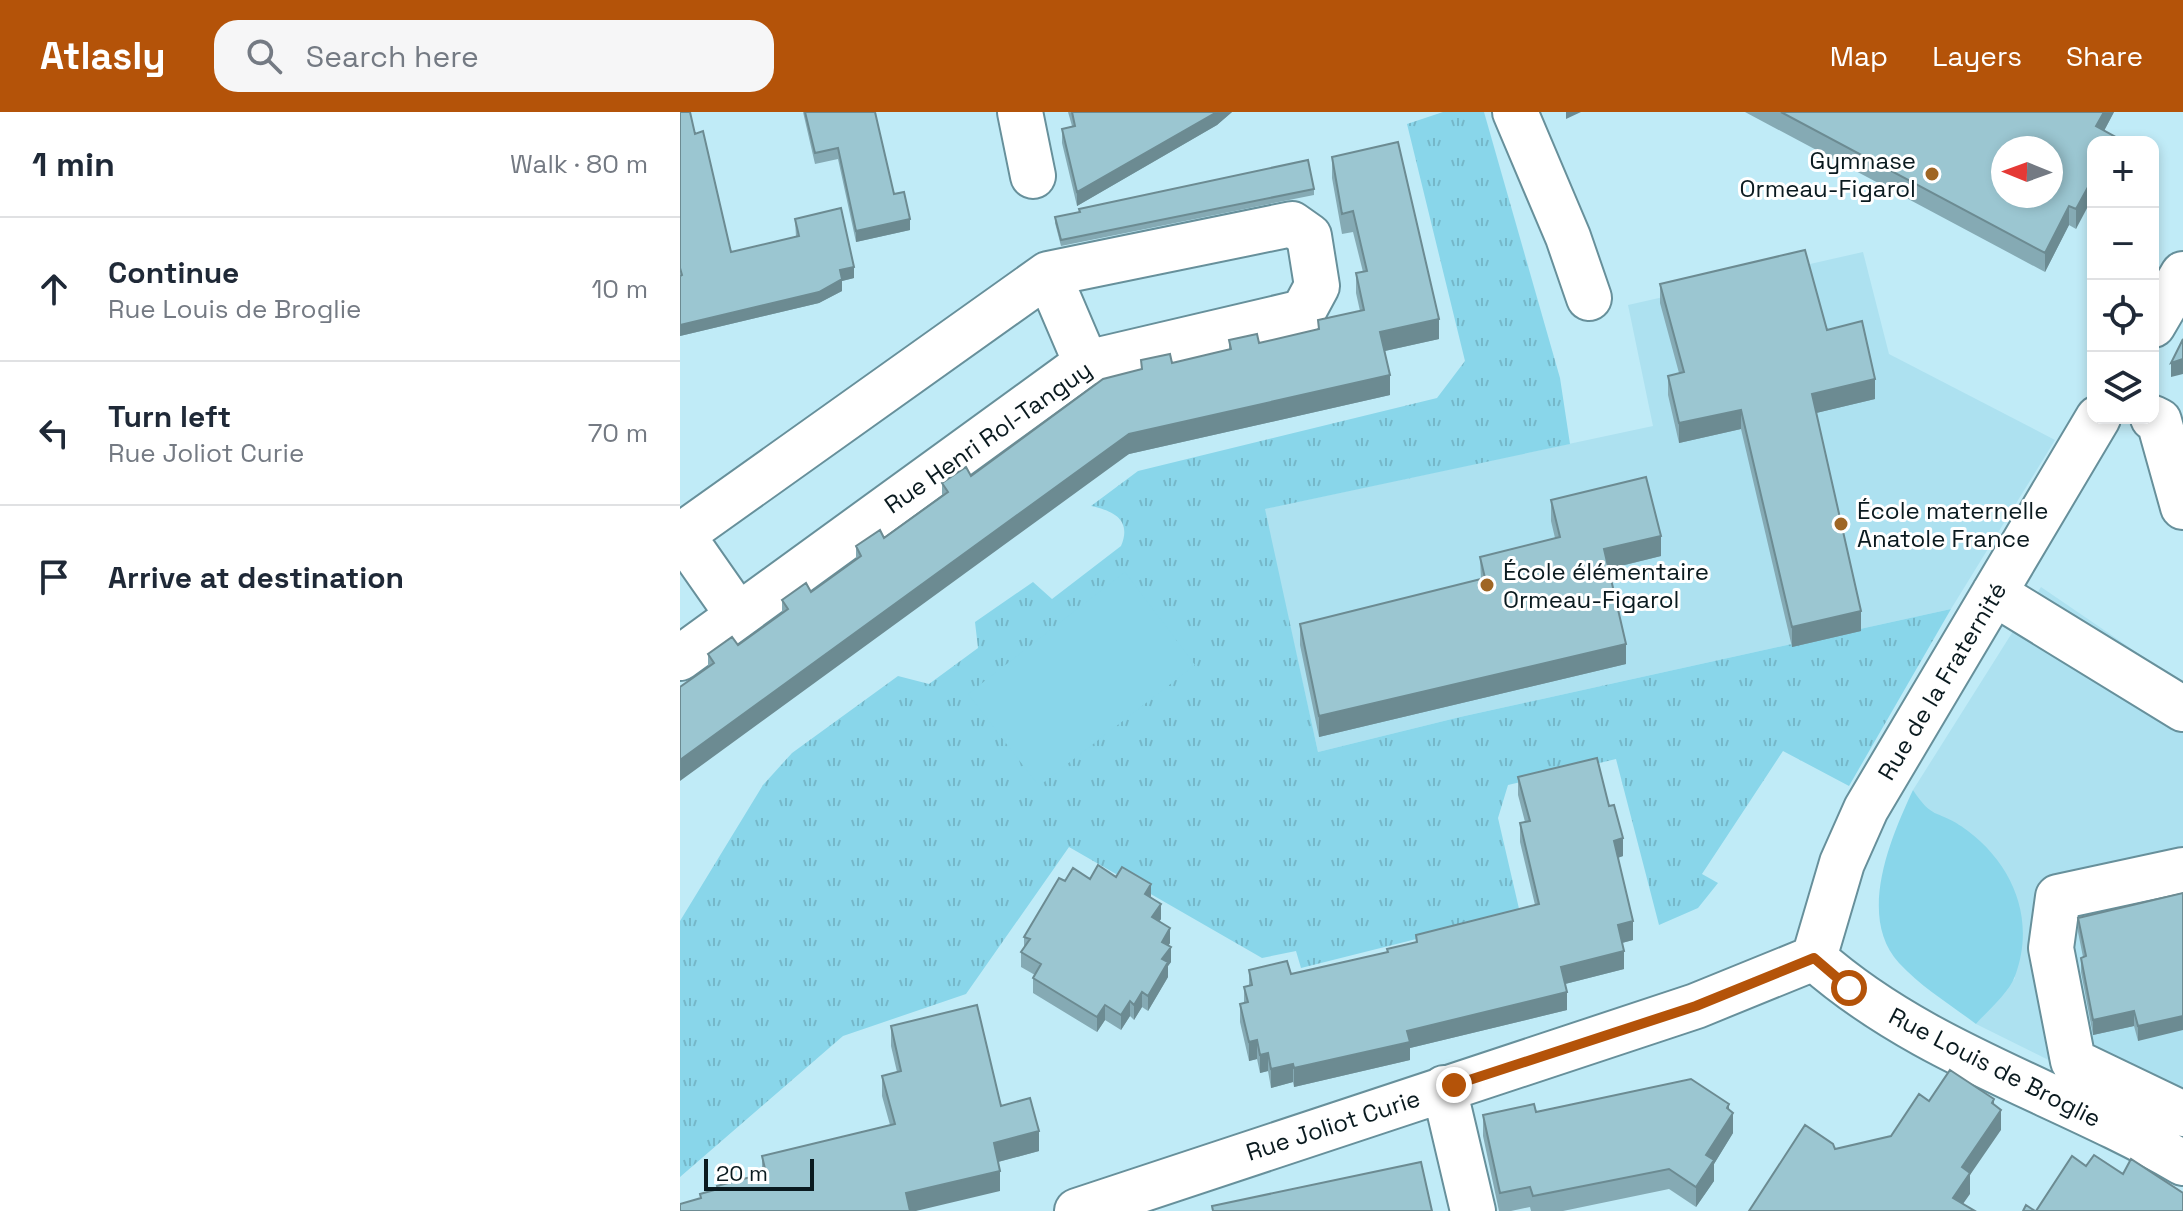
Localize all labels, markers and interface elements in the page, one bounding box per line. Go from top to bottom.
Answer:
search box [214,20,774,92]
text: Atlasly [40,32,166,80]
icon: search [242,34,286,78]
text: Search here [306,37,479,76]
text: Map [1830,38,1888,74]
text: Layers [1932,38,2022,74]
text: Share [2066,38,2143,74]
north arrow [1991,136,2063,208]
map controls [2087,136,2159,424]
button: + [2087,136,2159,208]
text: 1 min [32,143,115,186]
place label: Gymnase Ormeau-Figarol [1740,145,1916,204]
text: Walk · 80 m [510,147,648,181]
marker: Gymnase Ormeau-Figarol [1923,165,1941,183]
button: − [2087,208,2159,280]
text: Continue [108,253,239,292]
icon: ahead [32,267,76,311]
text: 10 m [591,272,648,306]
button: locate [2087,280,2159,352]
text: Rue Louis de Broglie [108,292,361,326]
button: layers [2087,352,2159,424]
street label: Rue Henri Rol-Tanguy [878,354,1098,520]
text: Turn left [108,397,231,436]
icon: left [32,411,76,455]
text: 70 m [588,416,648,450]
text: Rue Joliot Curie [108,436,304,470]
place label: École maternelle Anatole France [1857,495,2048,554]
marker: École maternelle Anatole France [1832,515,1850,533]
icon: arrive [32,555,76,599]
place label: École élémentaire Ormeau-Figarol [1503,556,1709,615]
text: Arrive at destination [108,558,404,597]
marker: École élémentaire Ormeau-Figarol [1478,576,1496,594]
street label: Rue de la Fraternité [1871,576,2013,786]
route start [1831,970,1867,1006]
street label: Rue Louis de Broglie [1884,1000,2106,1134]
route end [1436,1067,1472,1103]
street label: Rue Joliot Curie [1242,1082,1424,1168]
scale bar [704,1155,814,1191]
text: 20 m [716,1159,768,1187]

